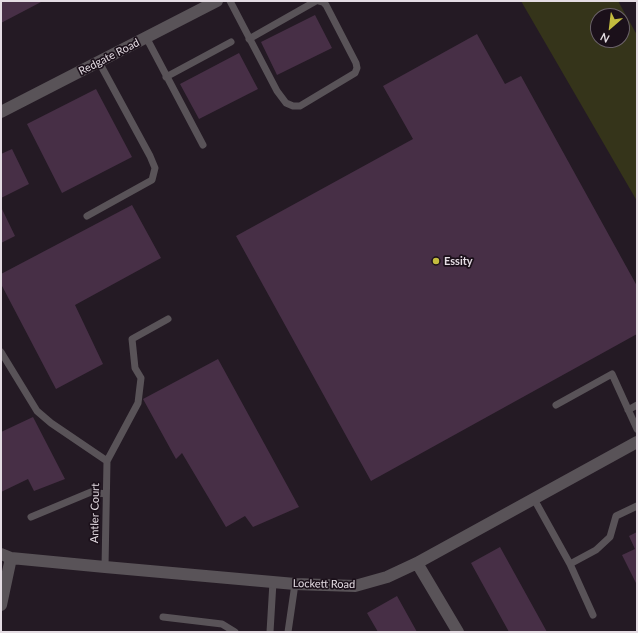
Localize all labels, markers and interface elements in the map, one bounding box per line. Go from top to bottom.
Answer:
north arrow [590,8,630,48]
text: N [598,30,611,46]
street label: Redgate Road [76,36,142,78]
place label: Essity [444,254,473,268]
marker: Essity [431,256,441,266]
street label: Antler Court [88,483,102,543]
street label: Lockett Road [293,577,355,591]

